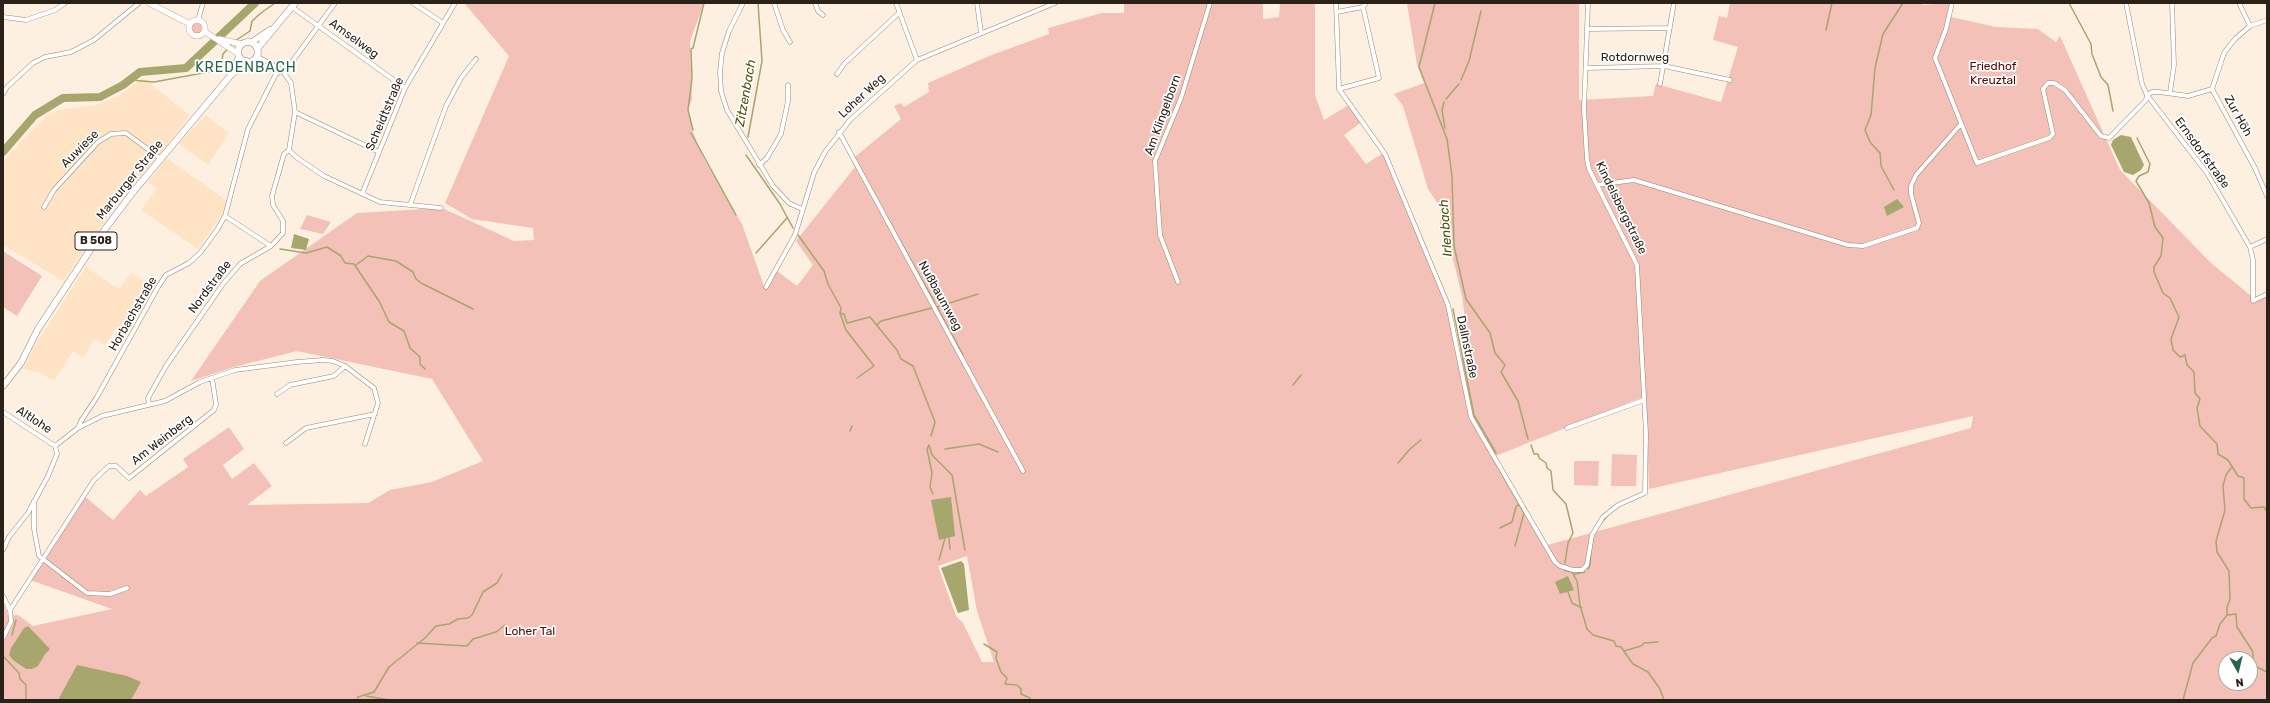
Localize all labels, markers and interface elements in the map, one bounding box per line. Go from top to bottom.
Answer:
street label: Amselweg [326,16,382,62]
street label: Rotdornweg [1601,51,1669,65]
water label: Zitzenbach [732,58,760,128]
district label: KREDENBACH [195,60,297,76]
park label: Friedhof Kreuztal [1970,60,2016,88]
street label: Loher Weg [836,71,888,121]
street label: Am Klingelborn [1142,73,1184,157]
street label: Scheidtstraße [363,75,407,153]
street label: Zur Höh [2221,93,2255,139]
street label: Ernsdorfstraße [2171,115,2233,191]
street label: Auwiese [58,127,102,171]
street label: Marburger Straße [94,137,166,223]
street label: Kindelsbergstraße [1592,159,1650,257]
water label: Irlenbach [1436,199,1456,257]
road number: B 508 [75,232,117,250]
street label: Nordstraße [185,258,235,316]
street label: Nußbaumweg [915,259,965,333]
street label: Horbachstraße [106,274,160,354]
street label: Dallnstraße [1453,314,1481,380]
street label: Altlohe [14,403,54,437]
street label: Am Weinberg [129,412,195,468]
park label: Loher Tal [505,625,555,639]
north arrow [2218,651,2258,691]
text: N [2235,675,2244,689]

